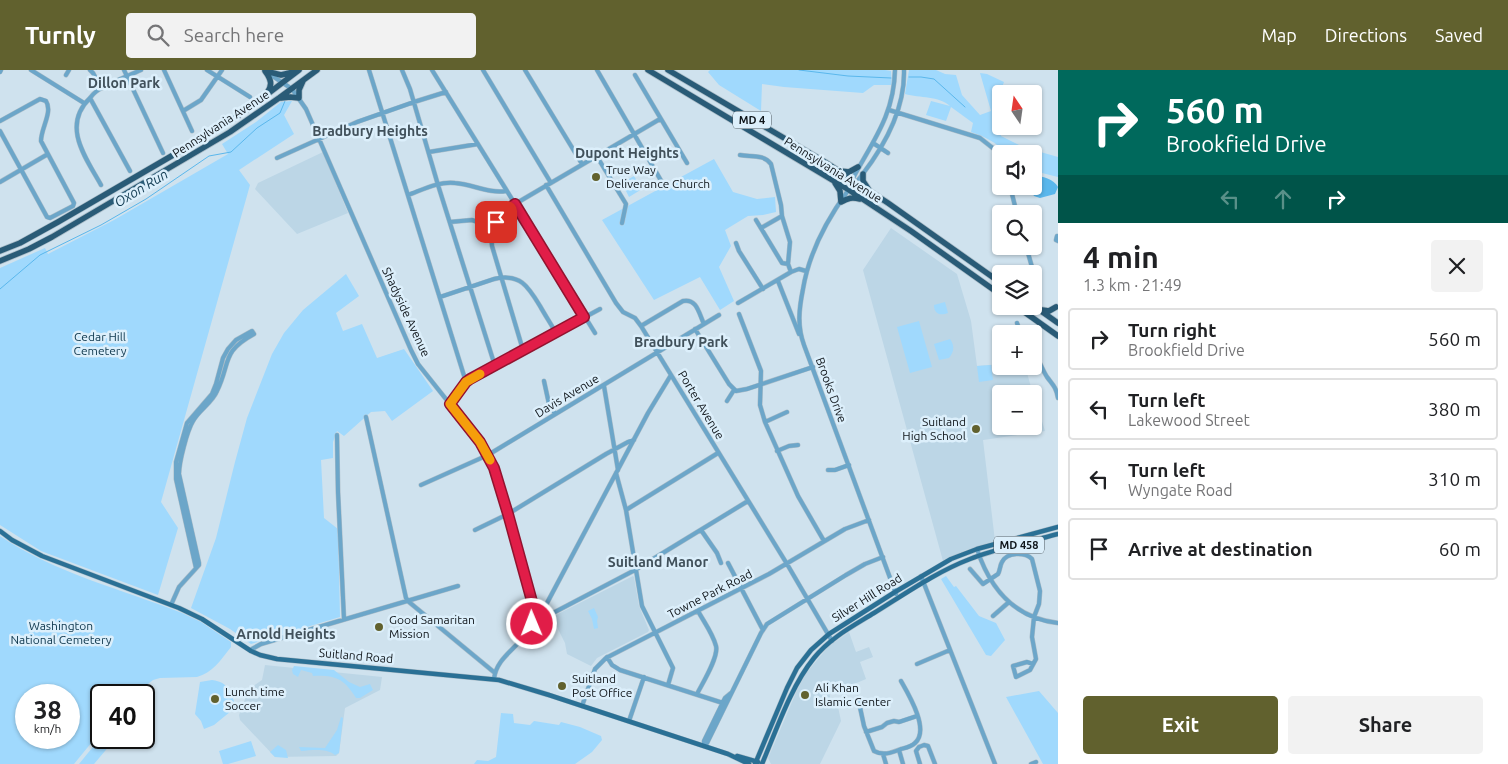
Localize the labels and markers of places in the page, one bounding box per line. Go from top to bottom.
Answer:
place label: True Way Deliverance Church [606,163,710,190]
marker: True Way Deliverance Church [590,171,602,183]
pin [475,201,517,243]
place label: Suitland High School [902,415,966,442]
marker: Suitland High School [970,423,982,435]
place label: Good Samaritan Mission [389,613,475,640]
marker: Good Samaritan Mission [373,621,385,633]
place label: Suitland Post Office [572,672,632,699]
marker: Suitland Post Office [556,680,568,692]
place label: Ali Khan Islamic Center [815,681,891,708]
place label: Lunch time Soccer [225,685,285,712]
marker: Ali Khan Islamic Center [799,689,811,701]
marker: Lunch time Soccer [209,693,221,705]

